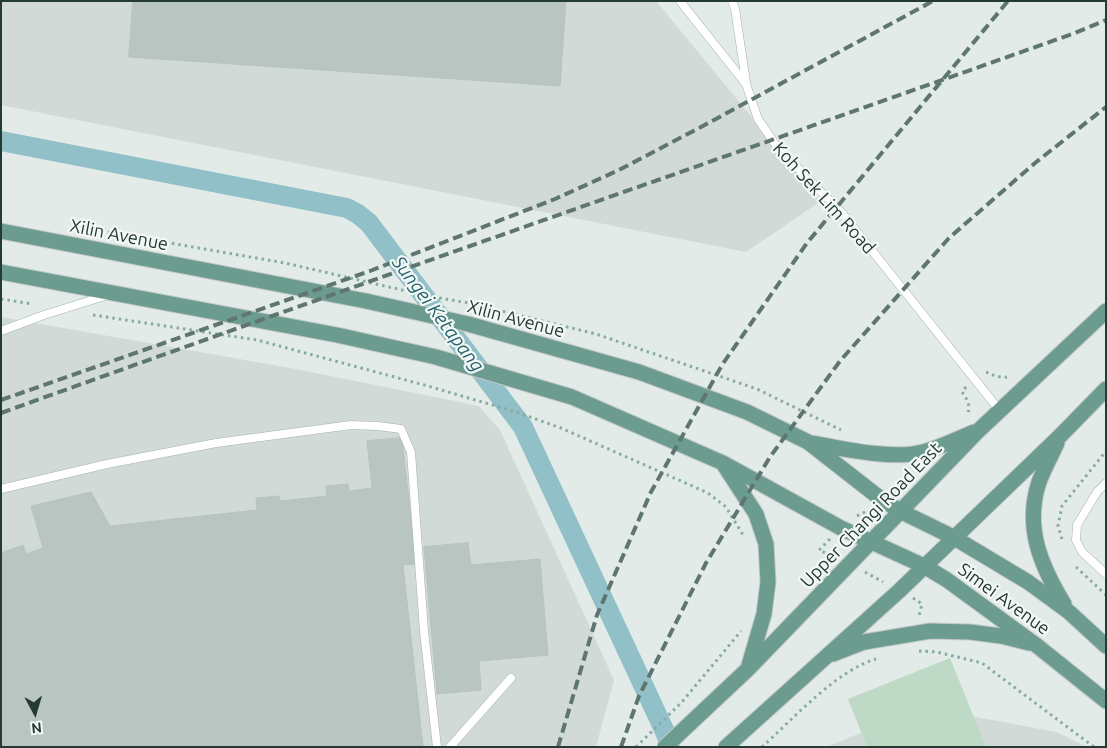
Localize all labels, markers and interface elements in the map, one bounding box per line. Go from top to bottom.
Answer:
street label: Koh Sek Lim Road [768,138,880,258]
street label: Xilin Avenue [68,215,170,255]
water label: Sungei Ketapang [387,252,489,376]
street label: Xilin Avenue [465,296,567,342]
street label: Upper Changi Road East [796,438,946,592]
street label: Simei Avenue [954,558,1054,640]
north arrow [10,688,60,738]
text: N [31,719,43,736]

